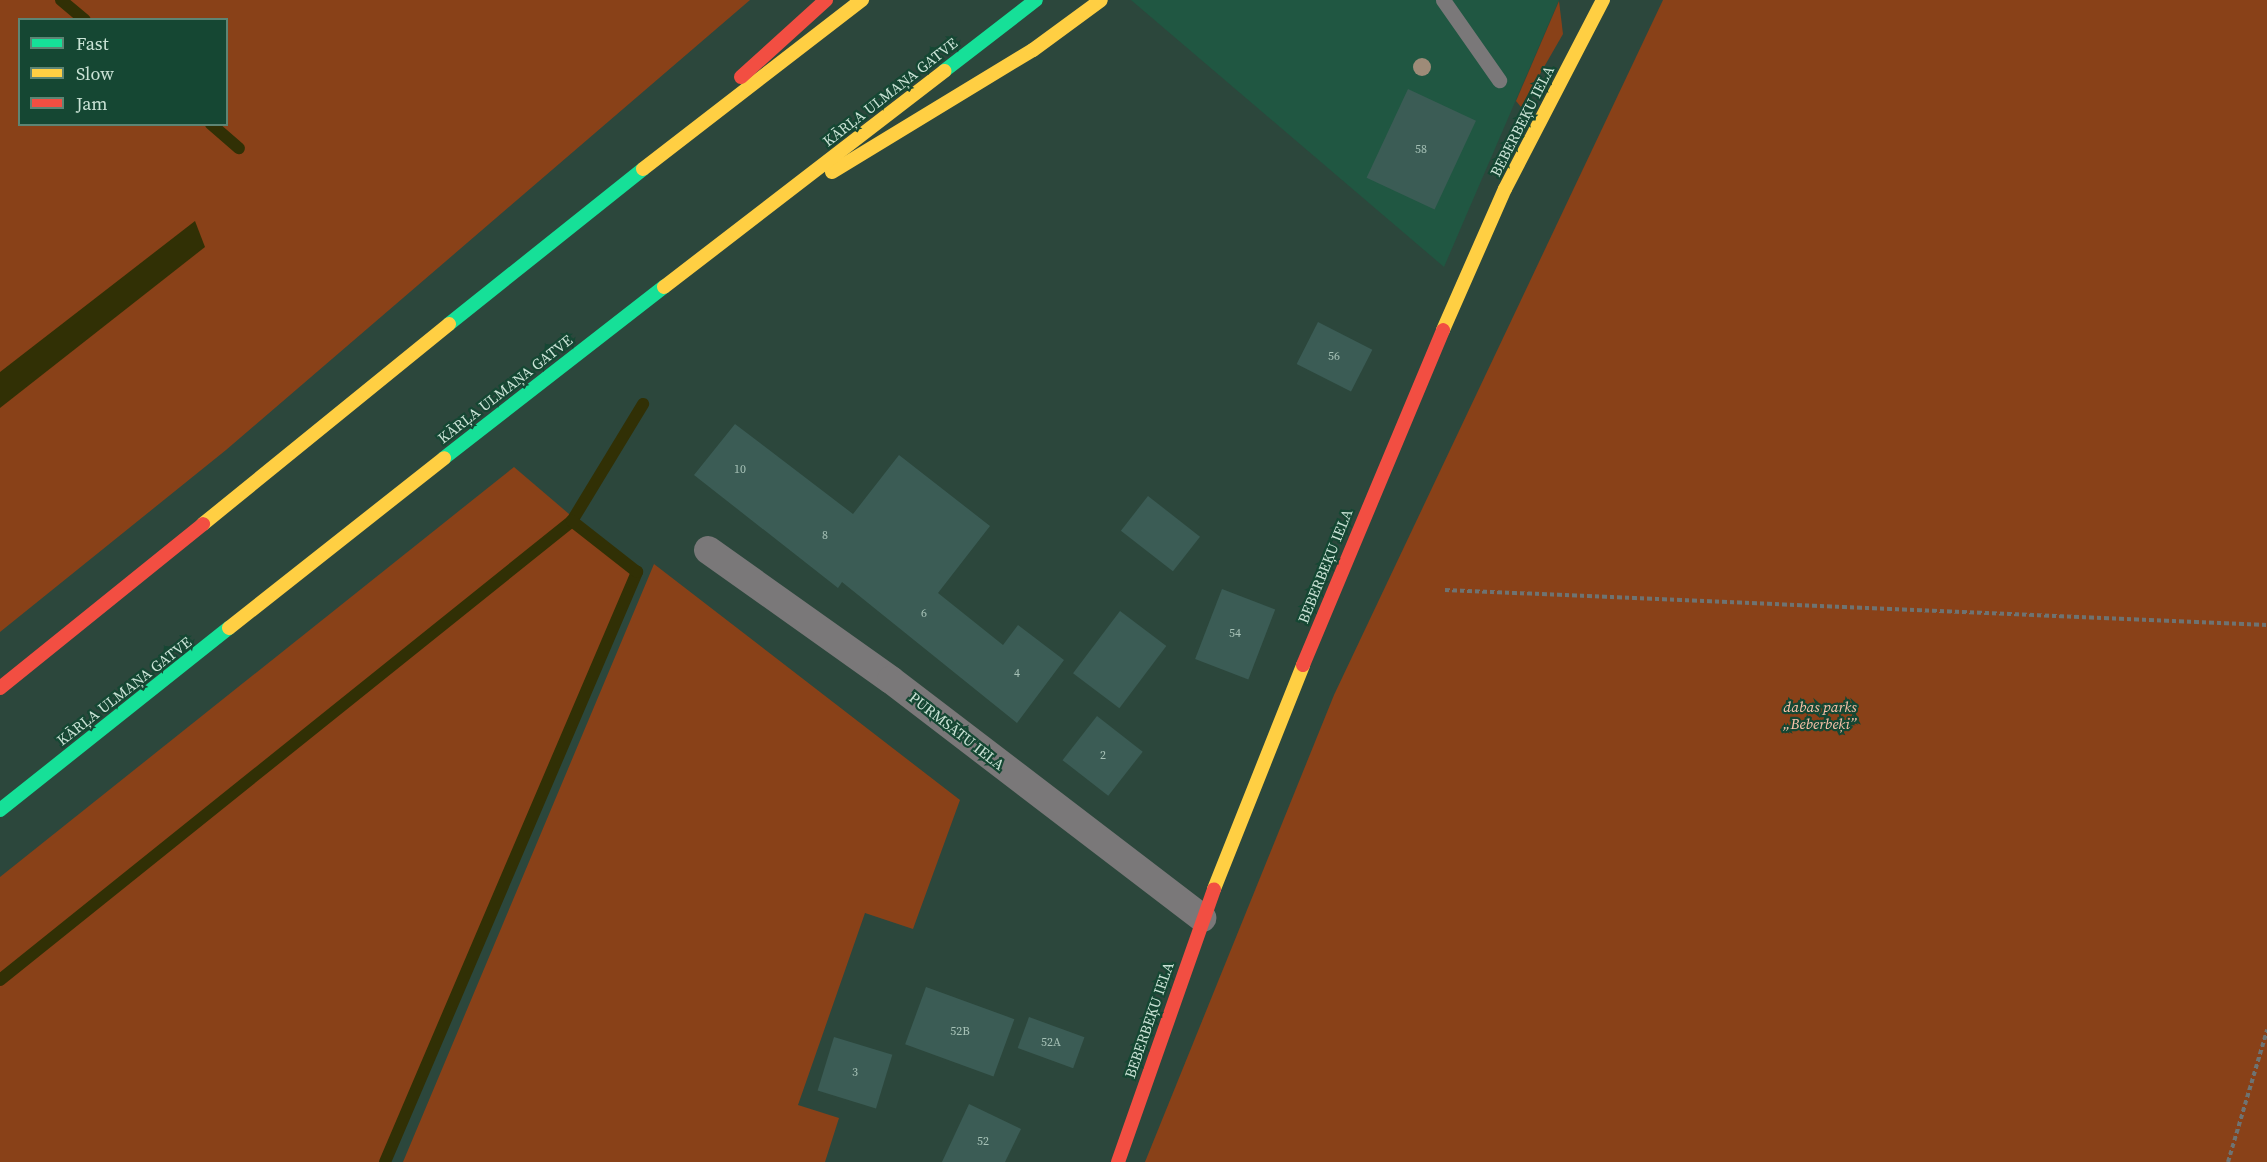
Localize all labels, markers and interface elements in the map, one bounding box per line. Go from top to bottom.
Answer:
legend [18,18,228,126]
text: Fast [76,31,109,56]
street label: KĀRĻA ULMAŅA GATVE [819,34,961,150]
text: Slow [76,61,114,86]
street label: BEBERBEĶU IELA [1486,63,1558,179]
text: Jam [76,91,108,116]
house number: 58 [1415,143,1427,157]
street label: KĀRĻA ULMAŅA GATVE [434,331,576,447]
house number: 56 [1328,350,1340,364]
house number: 10 [734,463,746,477]
street label: BEBERBEĶU IELA [1294,506,1356,626]
house number: 8 [822,529,828,543]
house number: 6 [921,607,927,621]
house number: 54 [1229,627,1241,641]
street label: KĀRĻA ULMAŅA GATVE [53,633,195,749]
house number: 4 [1014,667,1020,681]
street label: PURMSĀTU IELA [906,688,1008,774]
park label: dabas parks „Beberbeķi” [1783,697,1857,732]
house number: 2 [1100,749,1106,763]
street label: BEBERBEĶU IELA [1121,959,1177,1081]
house number: 52B [950,1025,970,1039]
house number: 52A [1041,1036,1061,1050]
house number: 3 [852,1066,858,1080]
house number: 52 [977,1135,989,1149]

